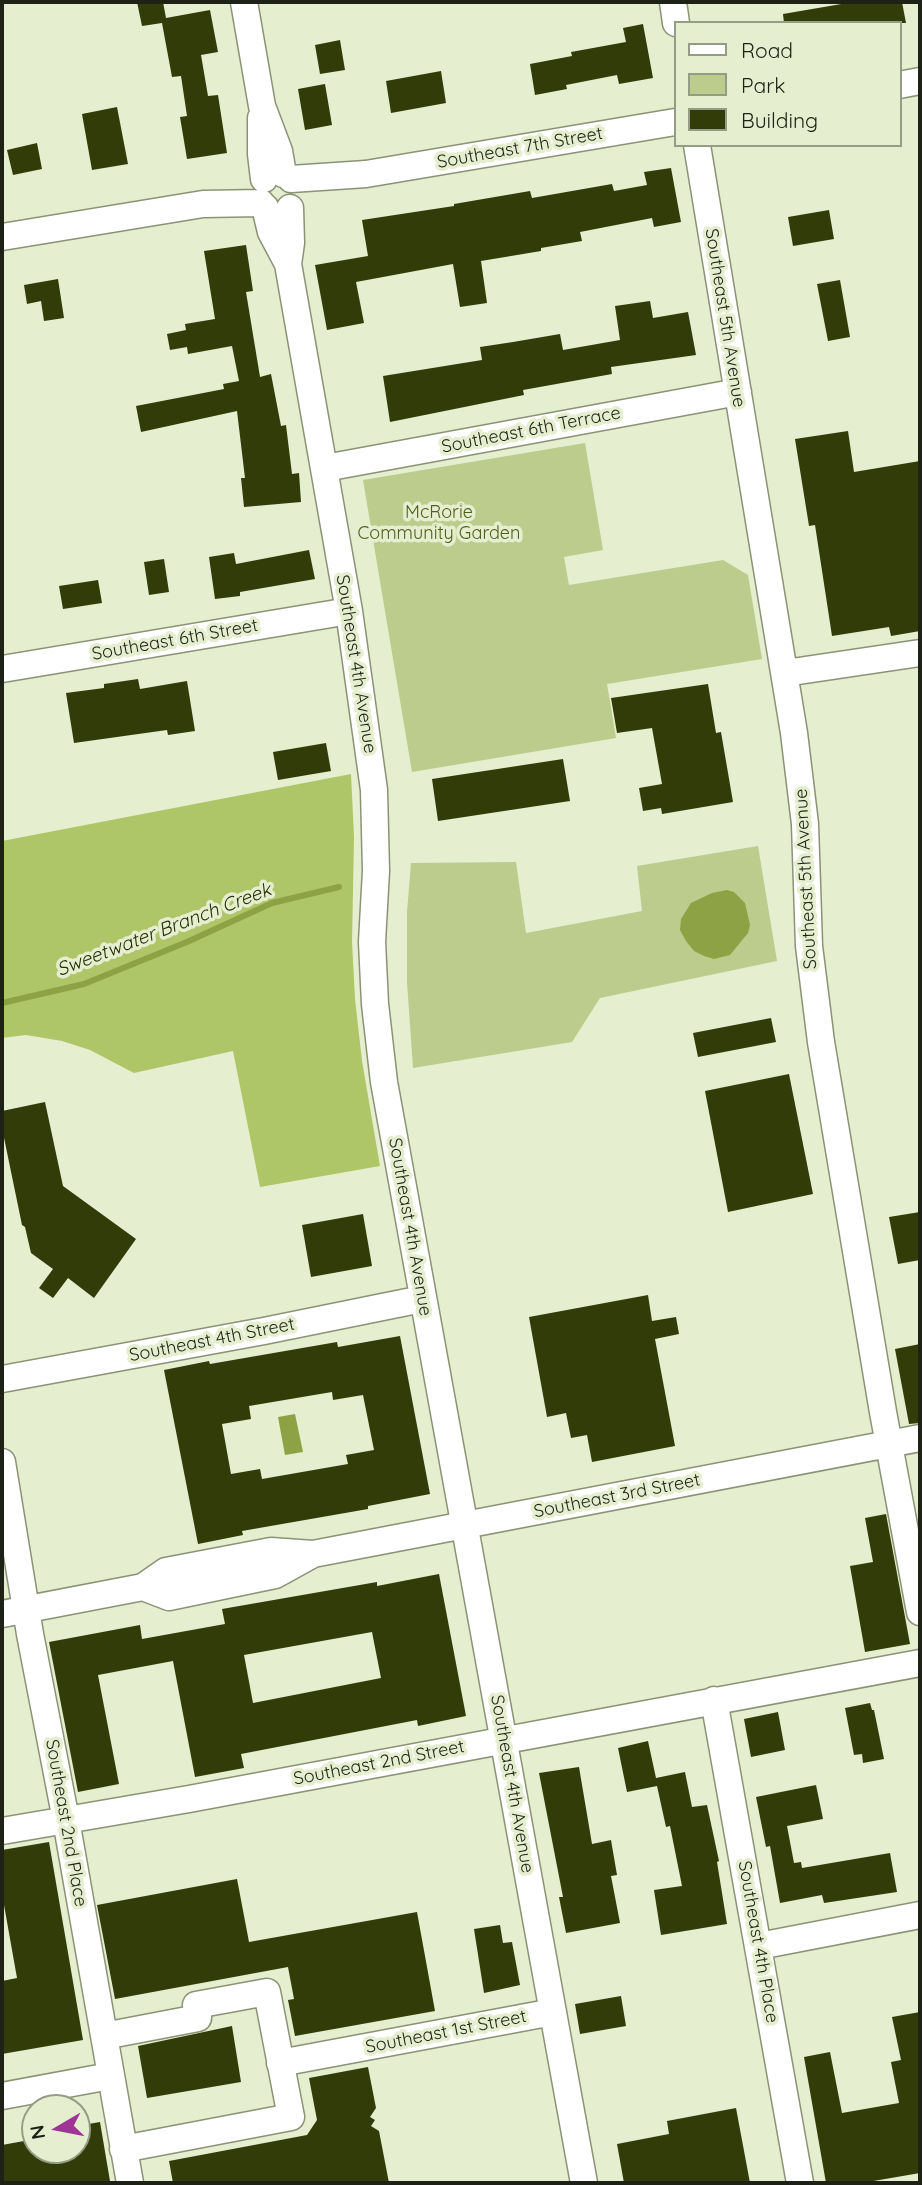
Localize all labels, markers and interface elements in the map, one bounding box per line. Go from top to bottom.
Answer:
legend [674,21,901,147]
text: Road [741,37,793,63]
text: Park [741,72,785,98]
text: Building [741,107,818,133]
street label: Southeast 7th Street [435,123,605,173]
street label: Southeast 5th Avenue [700,227,750,409]
street label: Southeast 6th Terrace [440,402,622,458]
park label: McRorie Community Garden [358,502,520,544]
street label: Southeast 4th Avenue [331,573,381,755]
street label: Southeast 6th Street [90,615,260,665]
street label: Southeast 5th Avenue [790,788,822,970]
water label: Sweetwater Branch Creek [54,879,274,981]
street label: Southeast 4th Avenue [384,1136,436,1318]
street label: Southeast 4th Street [127,1313,297,1367]
street label: Southeast 3rd Street [532,1469,702,1523]
street label: Southeast 4th Avenue [486,1693,538,1875]
street label: Southeast 2nd Street [292,1736,466,1790]
street label: Southeast 2nd Place [41,1738,91,1908]
street label: Southeast 4th Place [733,1859,783,2025]
street label: Southeast 1st Street [364,2006,528,2058]
north arrow [21,2094,91,2164]
text: N [24,2123,50,2141]

